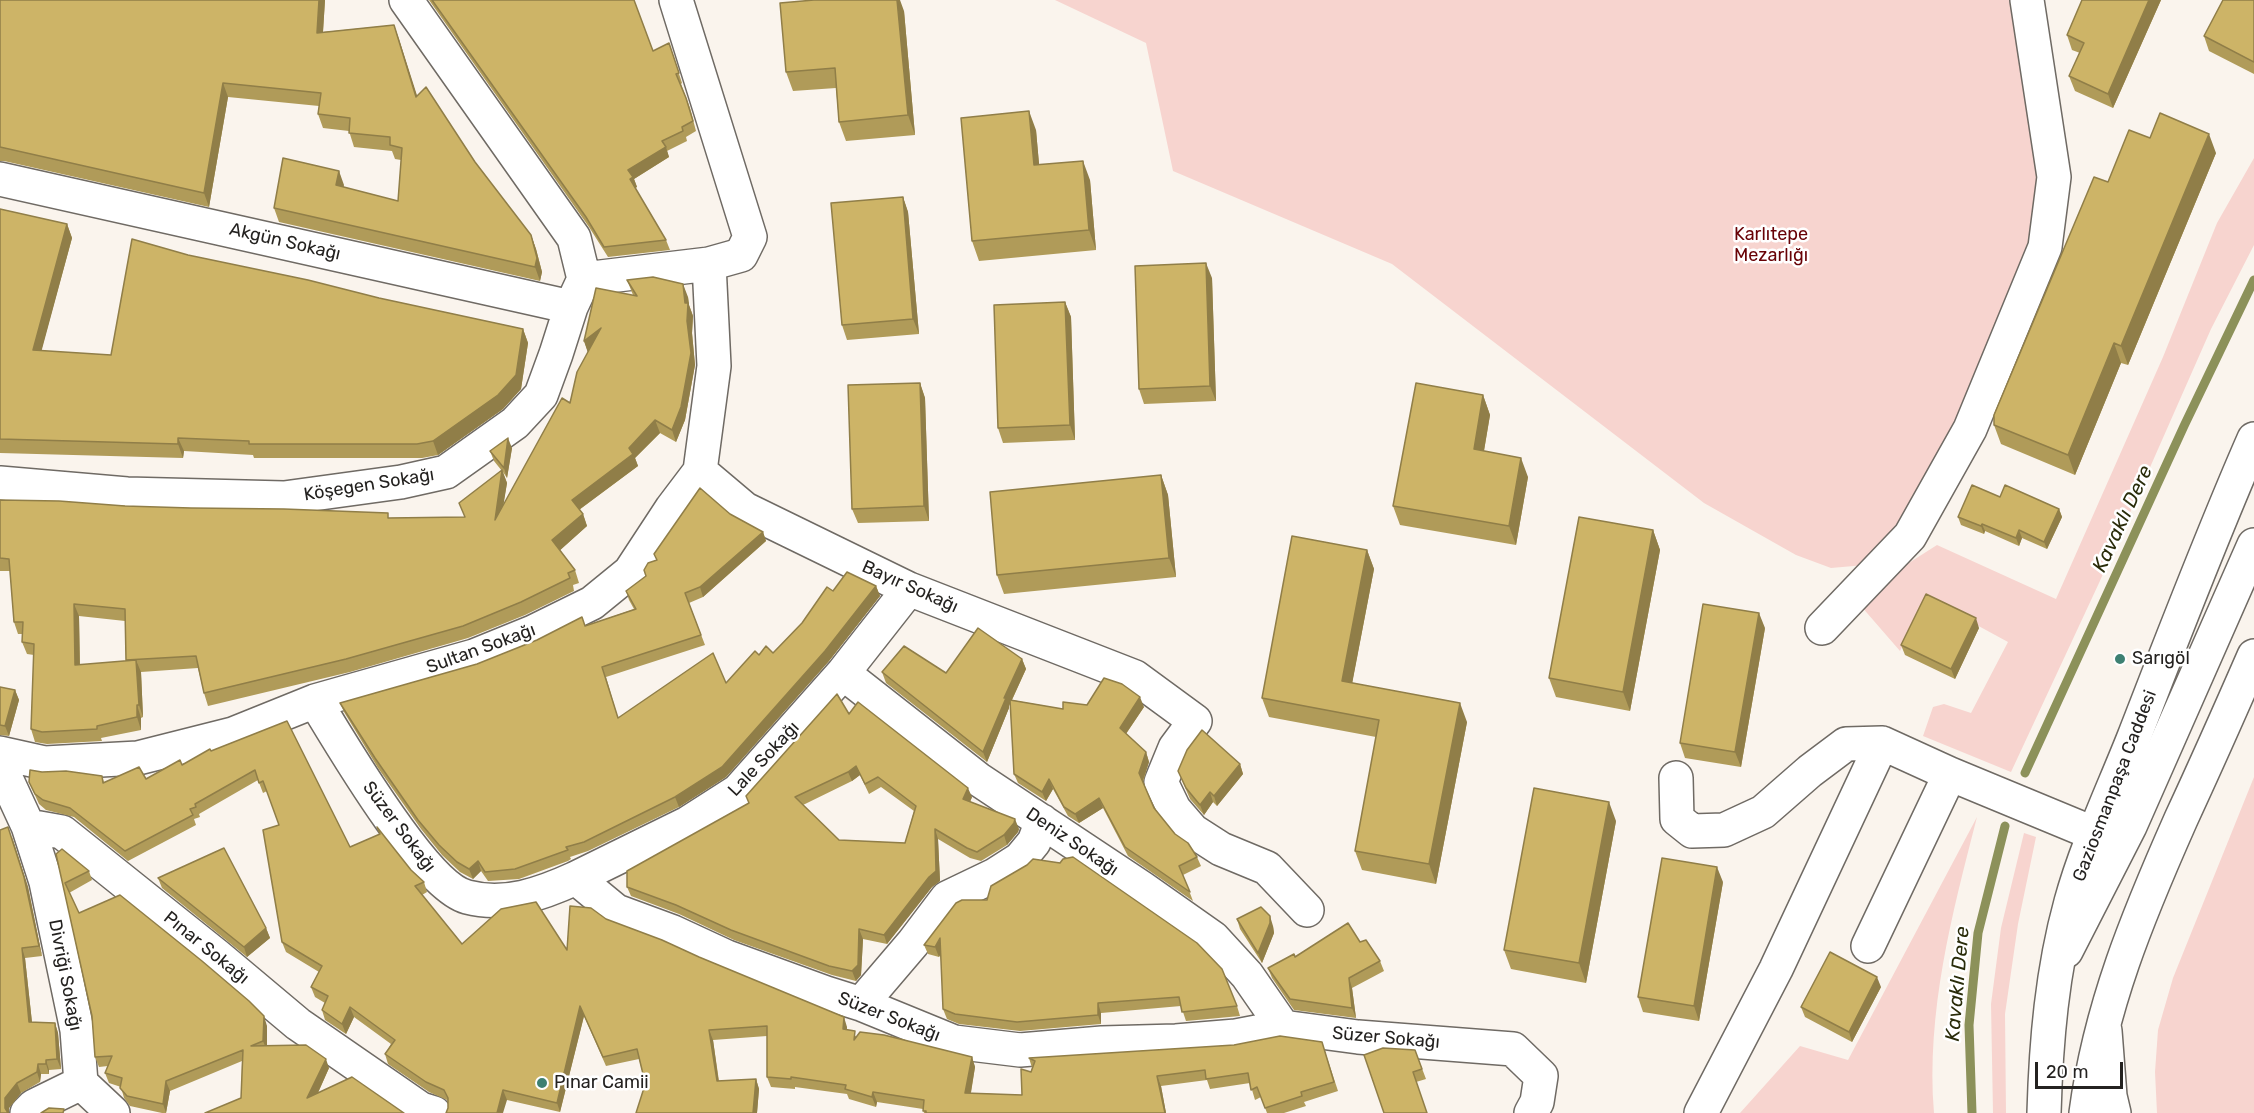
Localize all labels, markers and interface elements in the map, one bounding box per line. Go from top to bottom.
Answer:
street label: Akgün Sokağı [227,219,343,265]
park label: Karlıtepe Mezarlığı [1734,224,1808,266]
water label: Kavaklı Dere [2088,462,2158,576]
street label: Köşegen Sokağı [302,464,436,506]
street label: Bayır Sokağı [859,556,961,618]
street label: Sultan Sokağı [424,619,538,679]
place label: Sarıgöl [2132,648,2190,670]
marker: Sarıgöl [2113,652,2127,666]
street label: Gaziosmanpaşa Caddesi [2069,687,2161,885]
street label: Lale Sokağı [724,717,804,801]
street label: Süzer Sokağı [358,777,440,877]
street label: Deniz Sokağı [1022,803,1122,881]
street label: Pınar Sokağı [159,907,253,989]
street label: Divriği Sokağı [44,917,86,1033]
water label: Kavaklı Dere [1941,926,1975,1042]
street label: Süzer Sokağı [835,988,943,1046]
street label: Süzer Sokağı [1331,1023,1441,1053]
scale bar [2038,1050,2126,1088]
text: 20 m [2046,1061,2088,1083]
place label: Pınar Camii [554,1072,649,1094]
marker: Pınar Camii [535,1076,549,1090]

